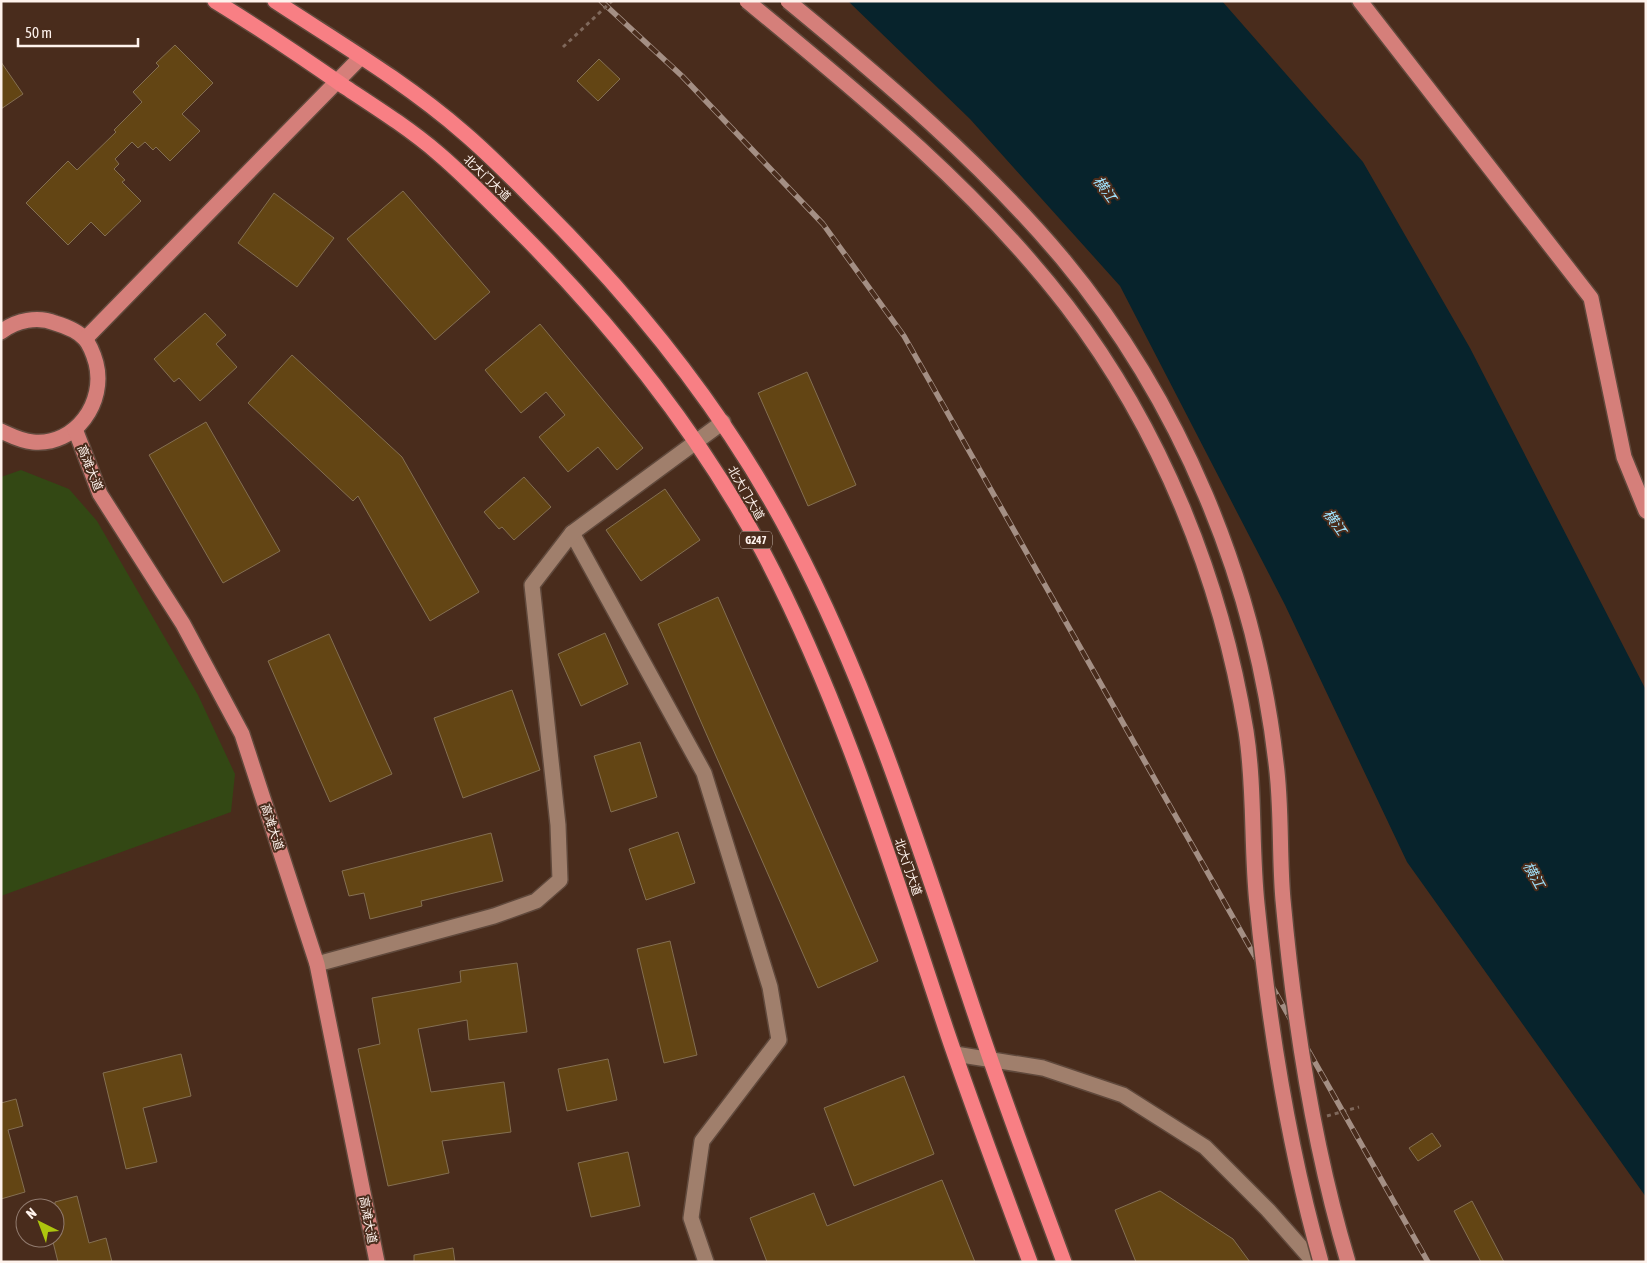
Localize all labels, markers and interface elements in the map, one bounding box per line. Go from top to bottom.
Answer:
scale bar [18,15,138,47]
text: 50 m [25,24,52,41]
street label: 北大门大道 [461,152,513,204]
water label: 横江 [1090,173,1121,207]
street label: 高滩大道 [75,443,105,493]
street label: 北大门大道 [725,464,767,522]
water label: 横江 [1320,506,1351,540]
road number: G247 [740,532,772,548]
street label: 高滩大道 [258,802,286,852]
street label: 北大门大道 [892,836,924,898]
water label: 横江 [1520,859,1549,893]
street label: 高滩大道 [357,1195,379,1245]
north arrow [15,1198,65,1248]
text: N [23,1205,40,1222]

